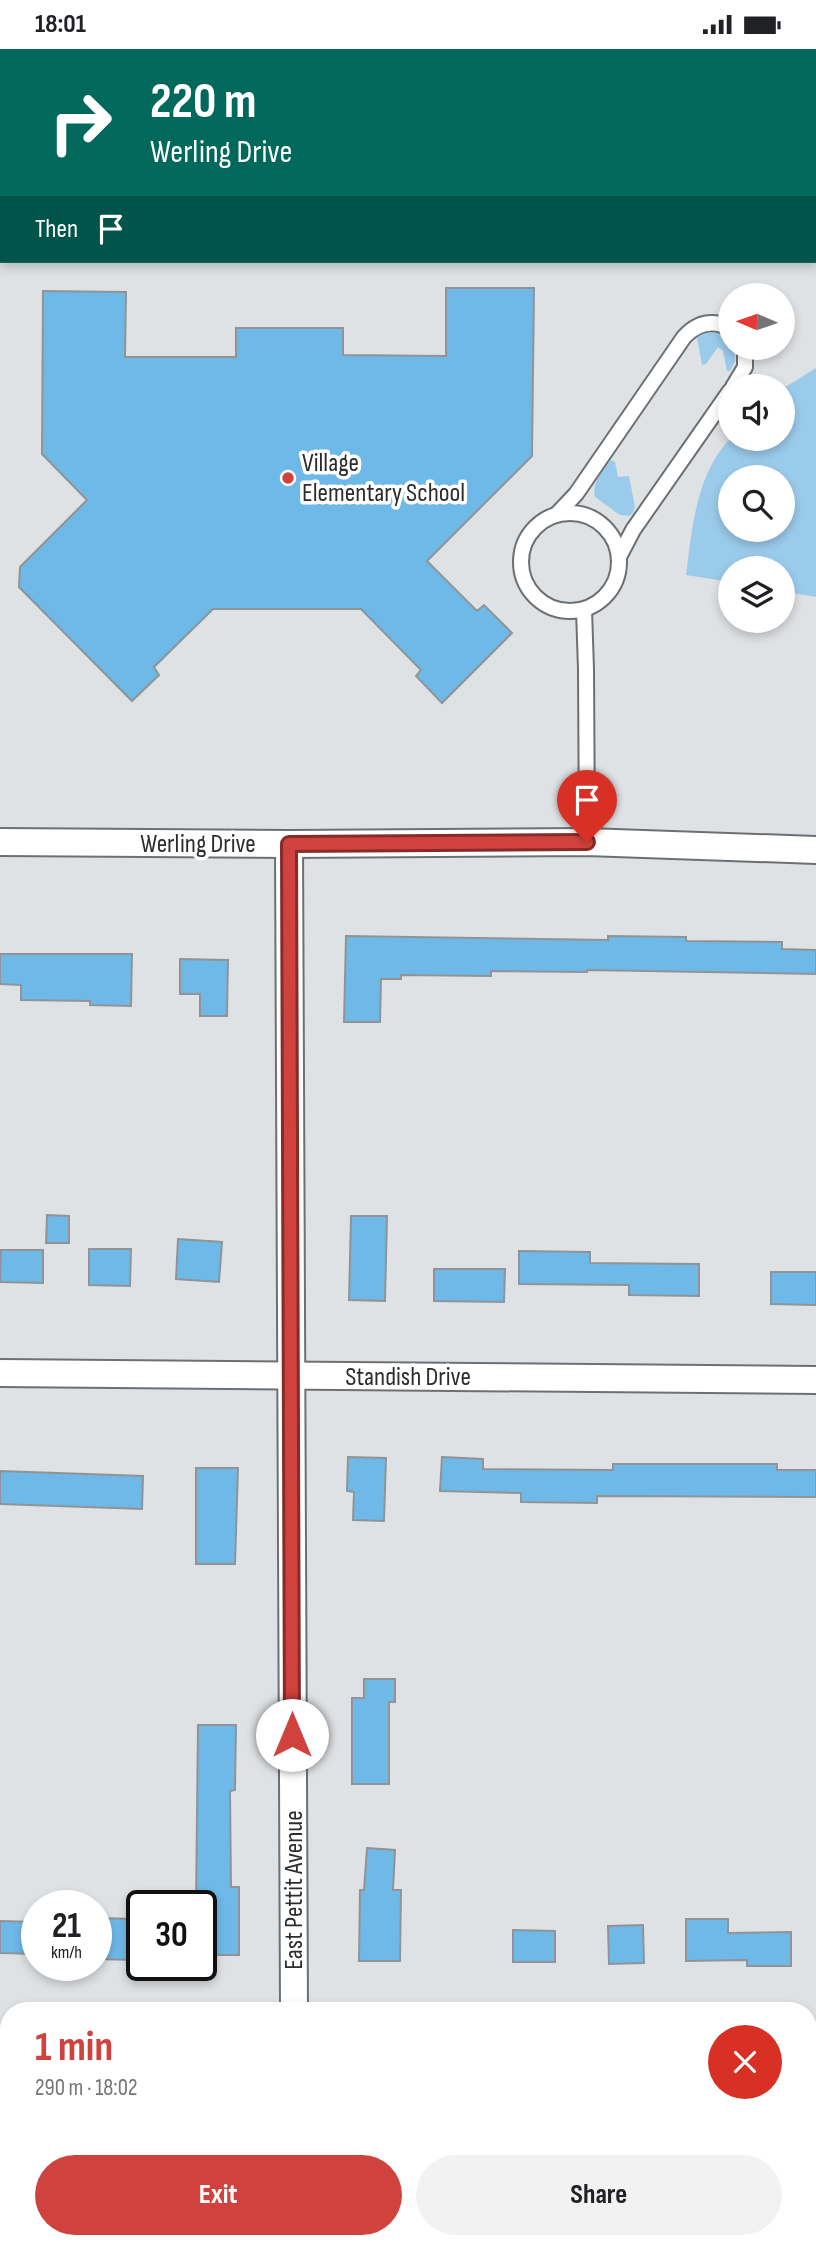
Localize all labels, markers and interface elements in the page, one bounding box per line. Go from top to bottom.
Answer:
text: 18:01 [35,9,86,40]
text: 220 m [150,73,256,132]
icon: right [35,77,126,168]
text: Werling Drive [150,133,292,172]
icon: arrive [92,210,130,248]
text: Then [35,214,78,245]
north arrow [718,283,794,361]
map controls [718,283,795,633]
button: sound [718,374,795,451]
place label: Village Elementary School [302,448,465,509]
button: search [718,465,795,542]
marker: Village Elementary School [280,470,296,486]
button: layers [718,556,795,633]
pin [557,770,617,842]
icon: arrive [568,781,606,819]
street label: Werling Drive [140,829,256,860]
street label: Standish Drive [345,1362,471,1393]
position arrow [255,1698,329,1772]
street label: East Pettit Avenue [279,1810,310,1970]
speed limit sign: 30 [126,1890,217,1981]
text: 21 [52,1905,81,1948]
text: km/h [51,1942,82,1963]
text: 1 min [35,2022,113,2073]
button: close [708,2025,782,2099]
text: 290 m · 18:02 [35,2074,137,2102]
button: Exit [35,2155,402,2235]
button: Share [416,2155,782,2235]

